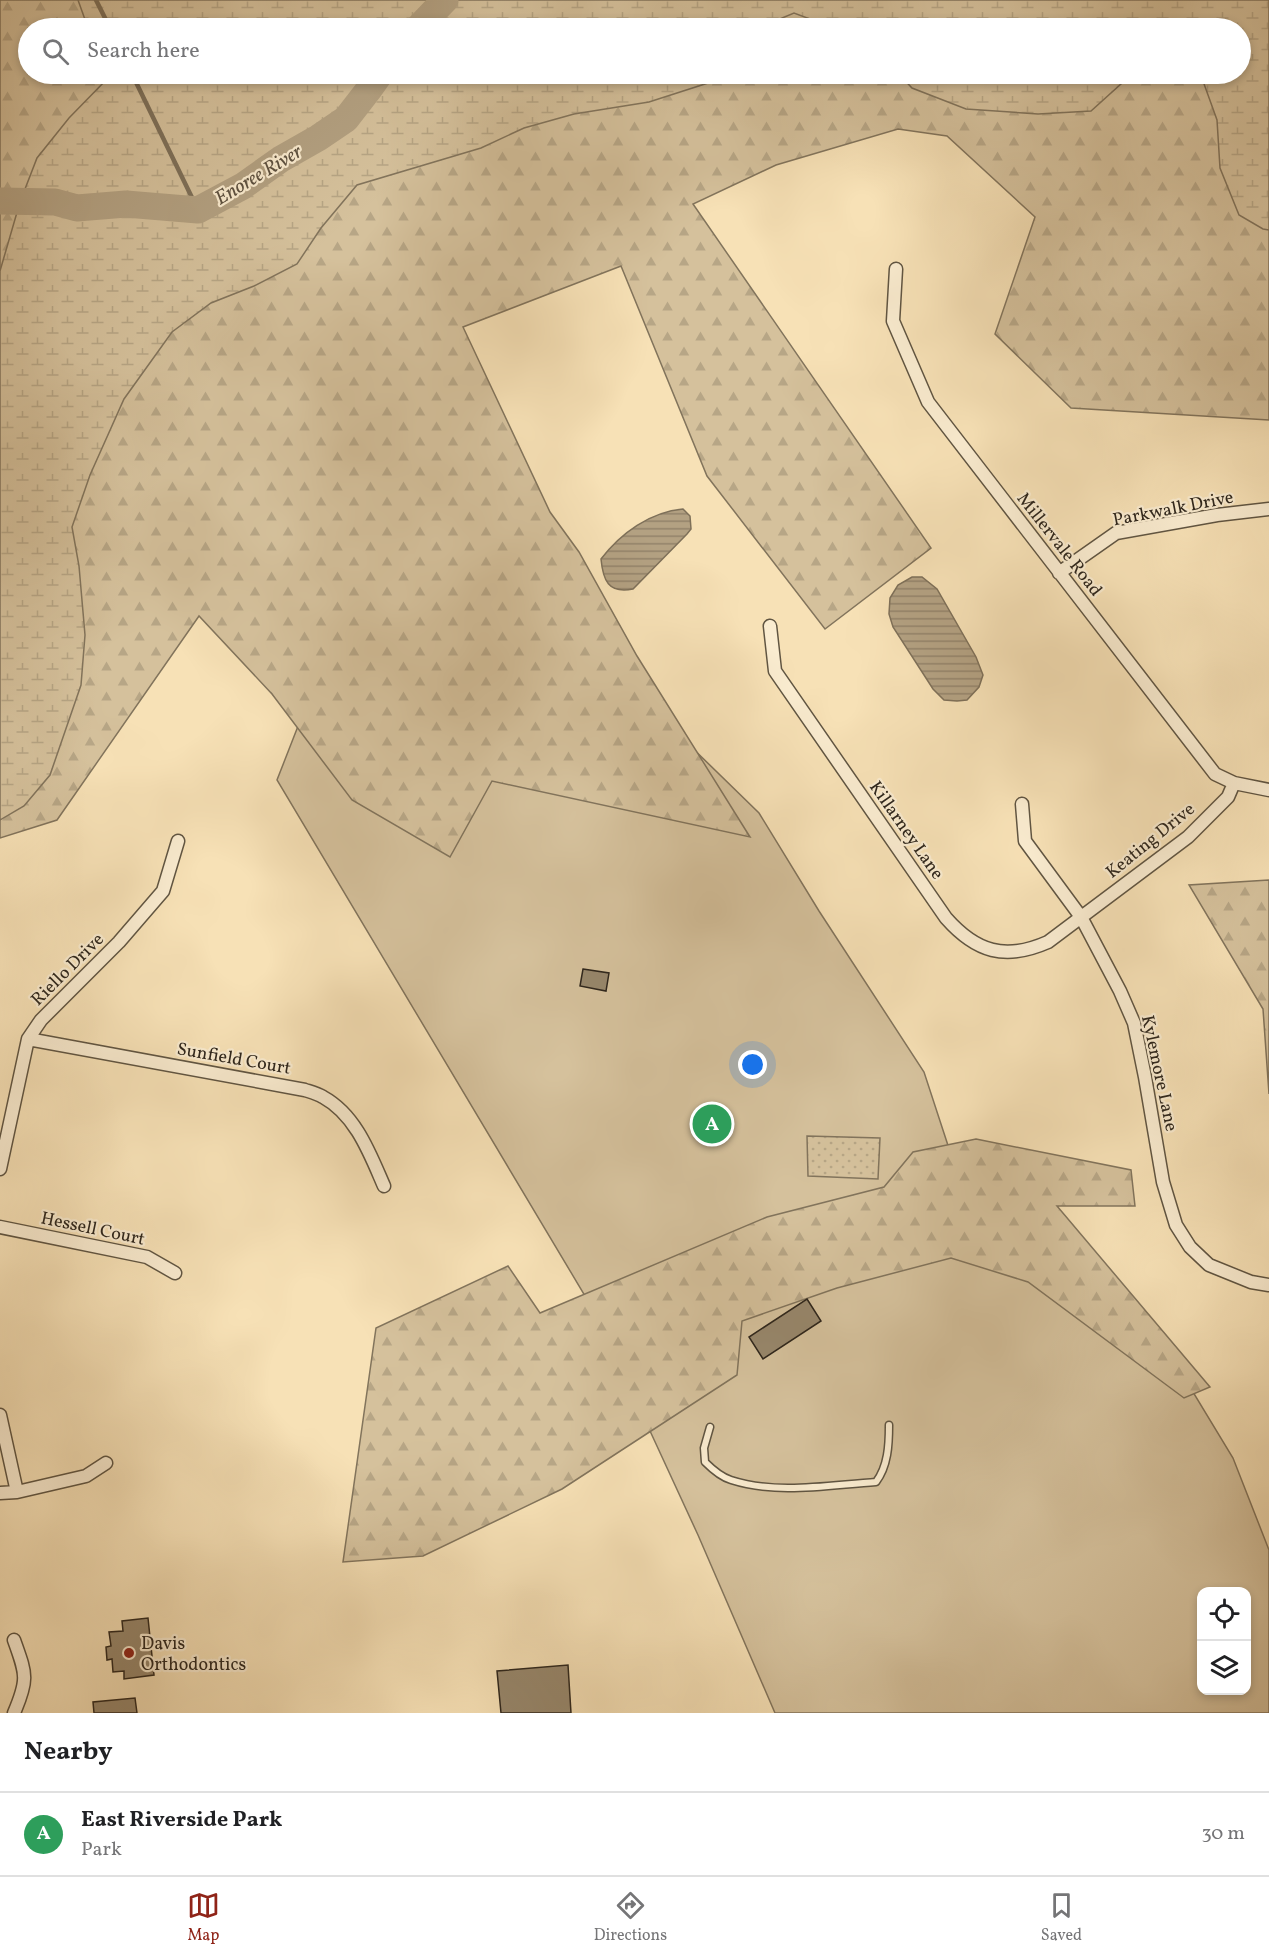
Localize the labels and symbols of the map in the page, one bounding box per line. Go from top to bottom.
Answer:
water label: Enoree River [210,138,309,213]
street label: Parkwalk Drive [1111,486,1236,533]
street label: Millervale Road [1010,488,1107,602]
street label: Killarney Lane [863,777,949,885]
street label: Keating Drive [1101,797,1201,885]
street label: Riello Drive [26,928,110,1012]
street label: Kylemore Lane [1134,1013,1183,1134]
street label: Sunfield Court [175,1037,293,1082]
your location [738,1050,767,1079]
pin: A [692,1102,732,1146]
street label: Hessell Court [38,1206,147,1253]
place label: Davis Orthodontics [141,1632,246,1678]
marker: Davis Orthodontics [122,1646,136,1660]

